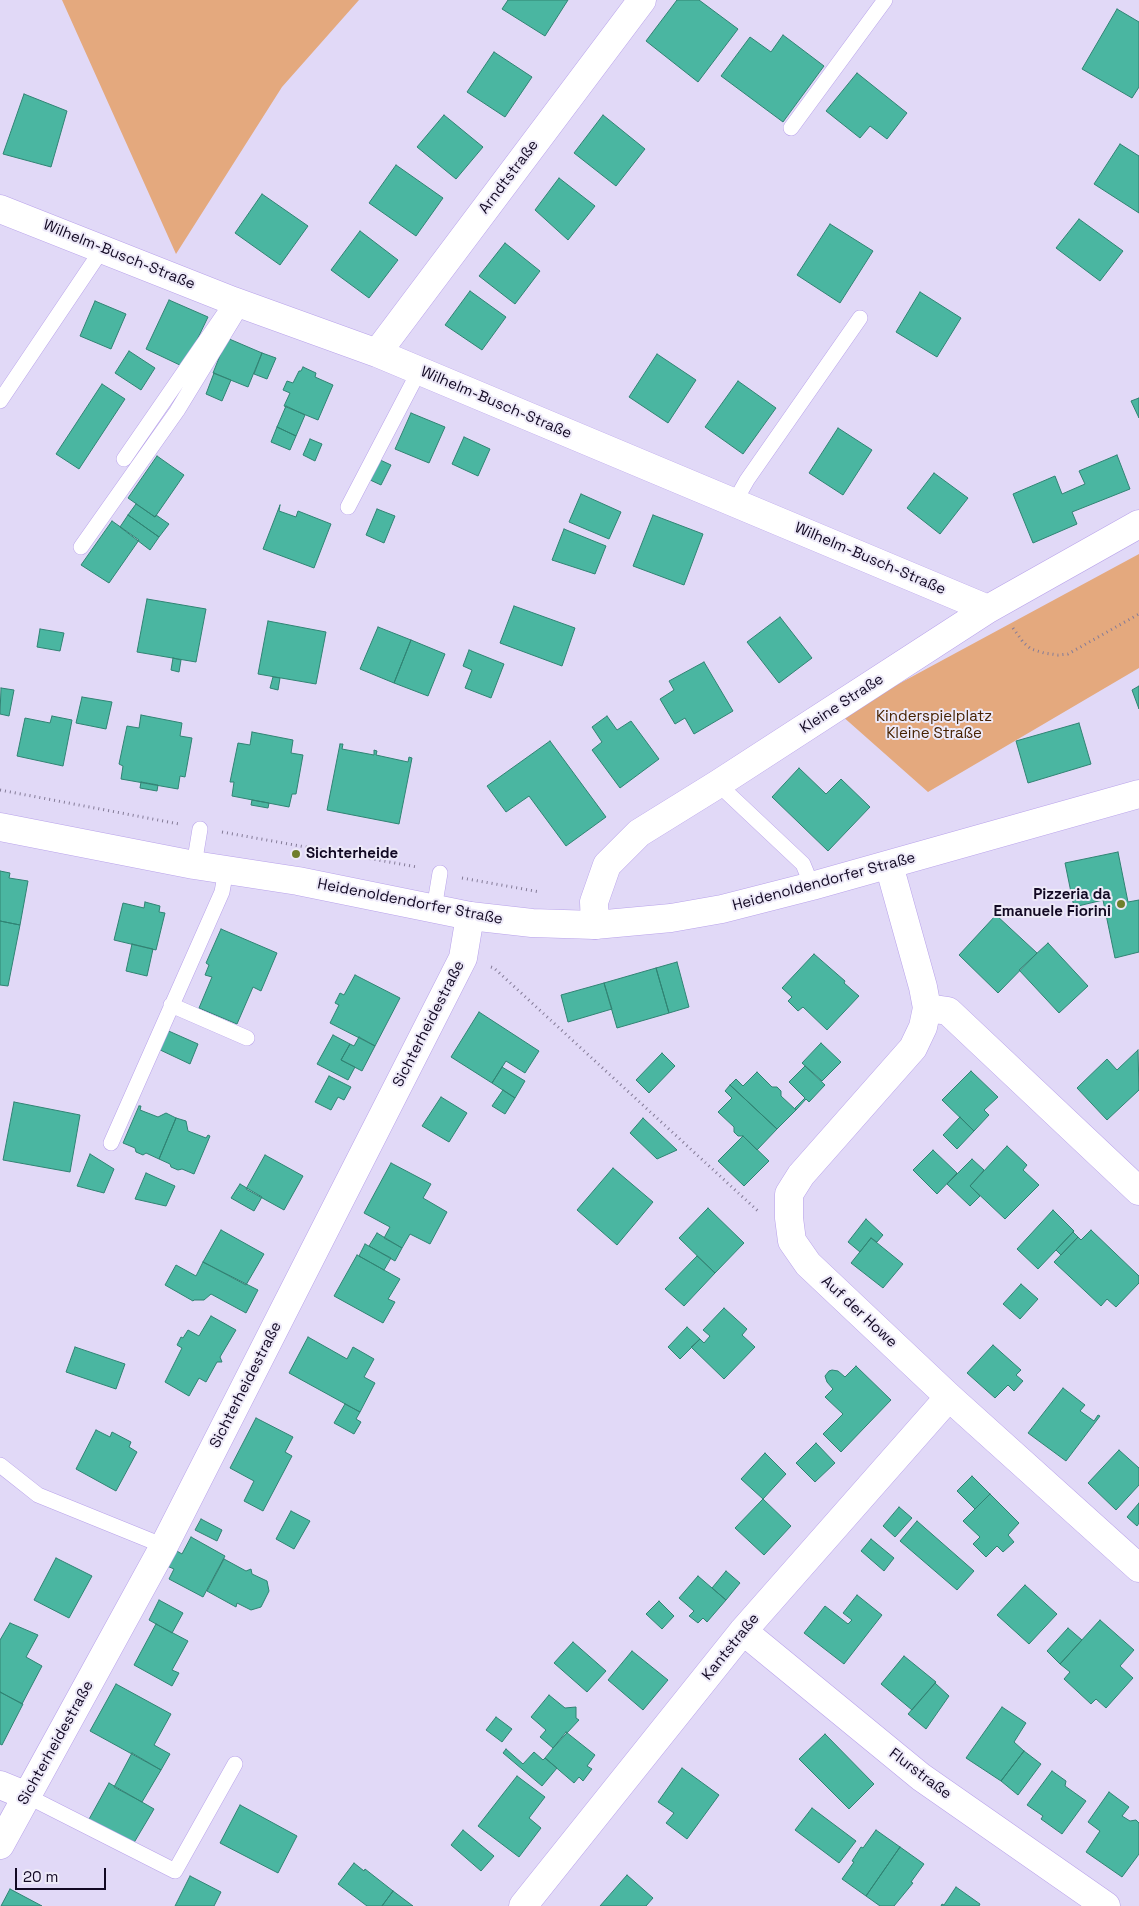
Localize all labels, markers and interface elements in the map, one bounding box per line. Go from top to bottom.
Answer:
street label: Arndtstraße [475,137,543,217]
street label: Wilhelm-Busch-Straße [40,216,198,294]
street label: Wilhelm-Busch-Straße [418,363,574,443]
street label: Wilhelm-Busch-Straße [792,519,948,599]
street label: Kleine Straße [797,670,887,738]
park label: Kinderspielplatz Kleine Straße [876,708,992,743]
place label: Sichterheide [306,845,398,863]
marker: Sichterheide [290,848,302,860]
street label: Heidenoldendorfer Straße [731,849,917,915]
street label: Heidenoldendorfer Straße [316,875,504,929]
place label: Pizzeria da Emanuele Fiorini [993,886,1111,921]
marker: Pizzeria da Emanuele Fiorini [1115,898,1127,910]
street label: Sichterheidestraße [389,958,469,1090]
street label: Auf der Howe [817,1272,901,1352]
street label: Sichterheidestraße [206,1319,286,1451]
street label: Kantstraße [699,1610,763,1684]
street label: Sichterheidestraße [14,1678,98,1808]
street label: Flurstraße [885,1745,955,1803]
scale bar [18,1858,109,1890]
text: 20 m [23,1867,58,1886]

